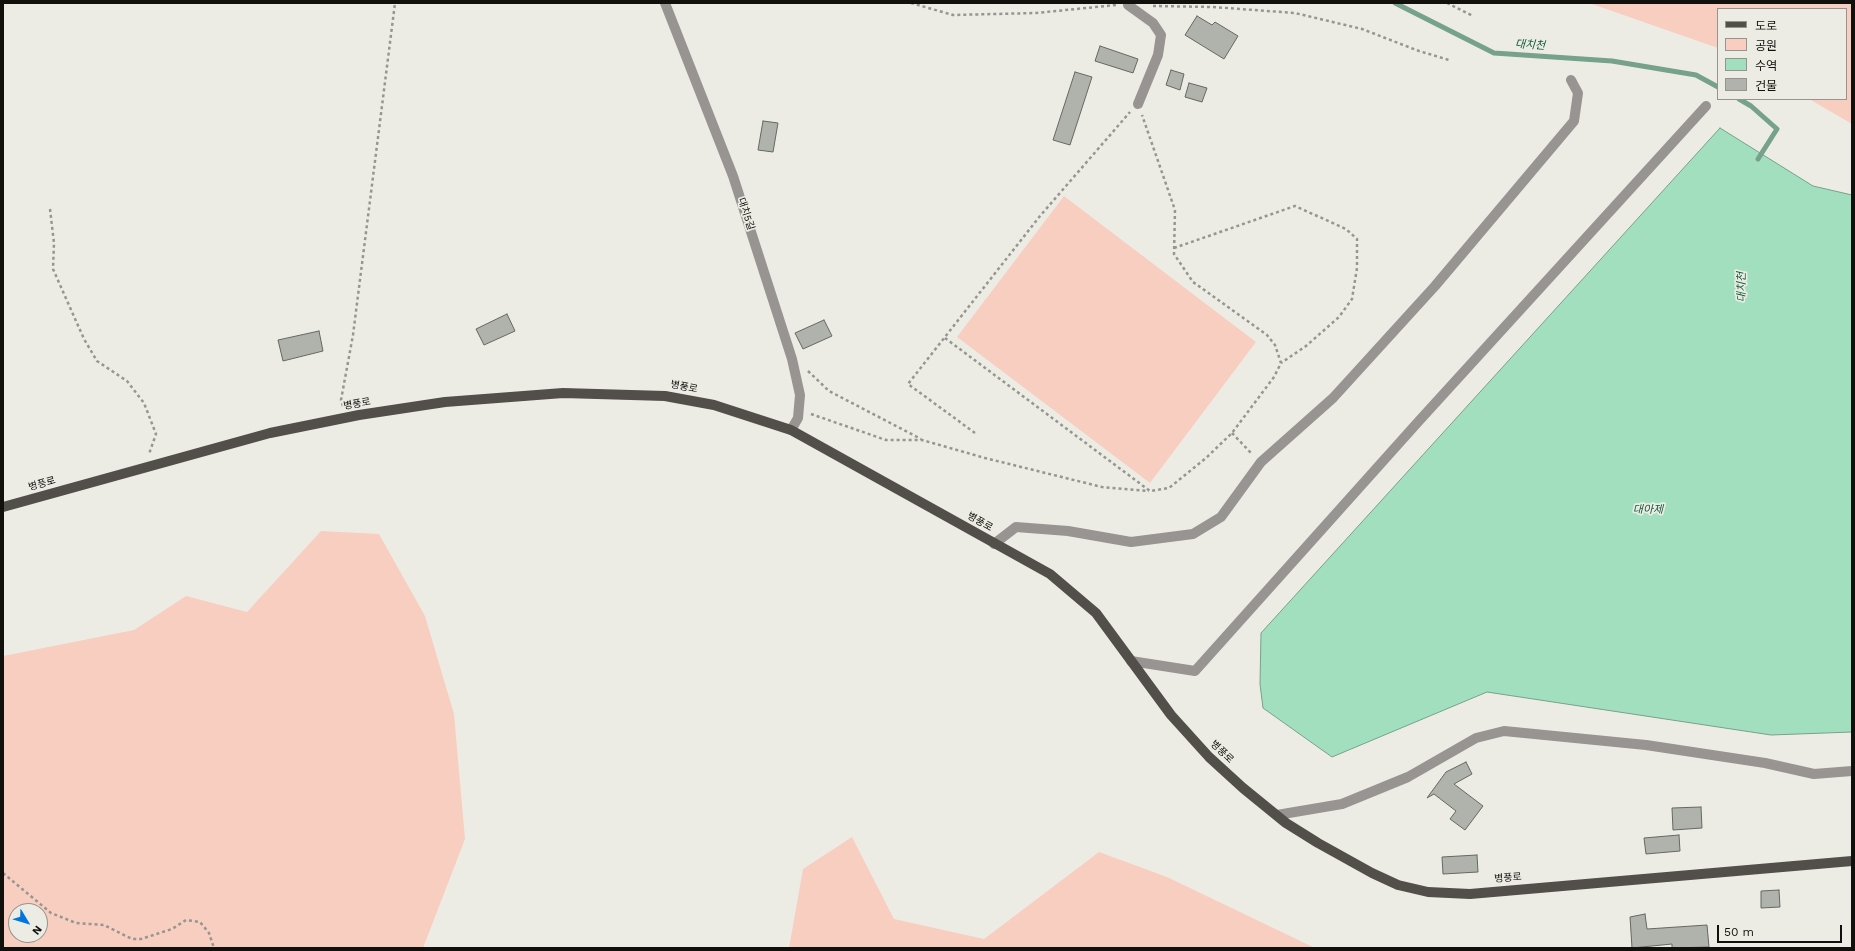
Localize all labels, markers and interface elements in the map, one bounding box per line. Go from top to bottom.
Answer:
legend [1717,8,1847,100]
text: 도로 [1755,19,1777,33]
water label: 대치천 [1514,37,1546,53]
text: 공원 [1755,39,1777,53]
text: 수역 [1755,59,1777,73]
text: 건물 [1755,79,1777,93]
street label: 대치5길 [735,196,757,232]
water label: 대치천 [1735,272,1749,302]
street label: 병풍로 [669,378,699,396]
street label: 병풍로 [342,396,372,412]
street label: 병풍로 [27,474,57,494]
water label: 대아제 [1633,503,1663,517]
street label: 병풍로 [965,510,995,534]
street label: 병풍로 [1208,738,1236,766]
street label: 병풍로 [1494,871,1522,885]
north arrow [8,903,48,943]
scale bar [1719,917,1844,943]
text: N [29,923,45,937]
text: 50 m [1724,925,1754,939]

